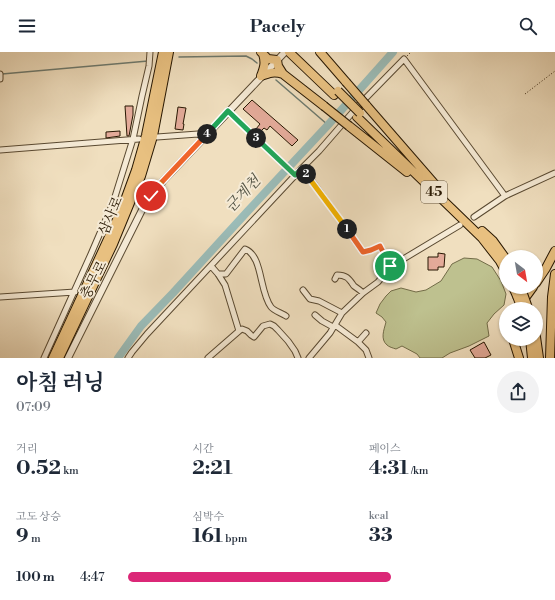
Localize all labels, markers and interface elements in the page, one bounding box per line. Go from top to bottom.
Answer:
icon: menu [16,15,38,37]
text: Pacely [250,15,305,38]
icon: search [517,15,539,37]
pin: 4 [197,124,217,144]
text: 4 [203,127,211,141]
pin: 3 [246,128,266,148]
text: 3 [253,131,259,145]
pin: 2 [296,164,316,184]
text: 2 [303,167,309,181]
water label: 군계천 [221,171,266,216]
pin [134,179,168,213]
road number: 45 [421,181,447,203]
icon: check [140,185,162,207]
street label: 삼사로 [95,193,127,238]
pin: 1 [337,219,357,239]
text: 1 [344,222,350,236]
pin [373,249,407,283]
north arrow [499,250,543,294]
map controls [499,250,543,346]
icon: arrive [379,255,401,277]
street label: 충무로 [77,257,111,302]
button: layers [499,302,543,346]
text: 아침 러닝 [16,370,105,397]
button: share [497,371,539,413]
text: 07:09 [16,399,51,415]
text: 거리 [16,442,37,456]
text: 시간 [192,442,214,456]
text: 페이스 [369,442,401,456]
text: 0.52 [16,456,61,481]
text: 2:21 [192,456,233,481]
text: 4:31 [369,456,409,481]
text: km [61,464,79,478]
text: /km [409,464,428,478]
text: kcal [369,509,389,523]
text: 고도 상승 [16,510,61,524]
text: 심박수 [192,510,224,524]
text: 33 [369,523,393,548]
text: 9 [16,524,29,549]
text: 161 [192,524,223,549]
text: m [29,532,41,546]
text: bpm [223,532,247,546]
text: 100 m [16,569,55,585]
text: 4:47 [80,569,104,585]

